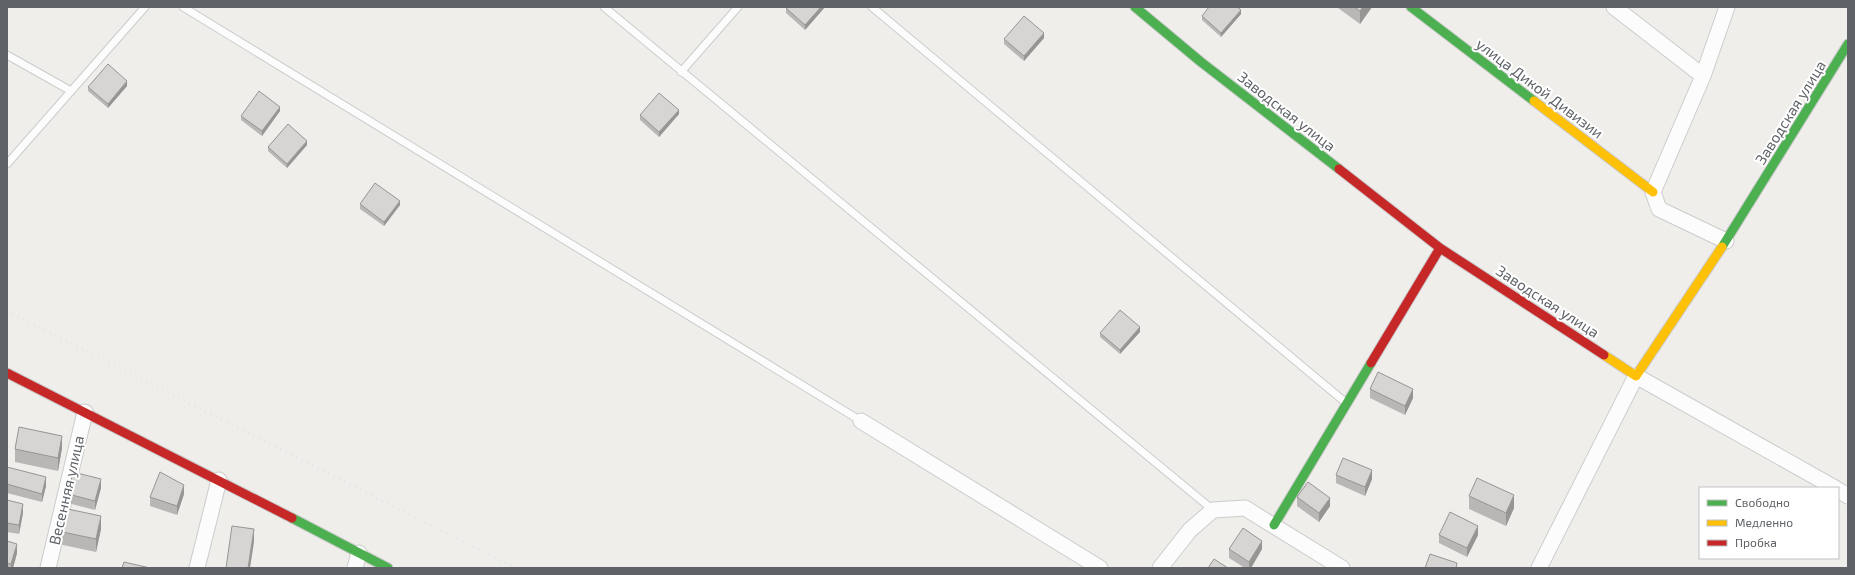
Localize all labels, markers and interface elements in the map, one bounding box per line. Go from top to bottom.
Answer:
street label: улица Дикой Дивизии [1472,34,1607,142]
street label: Заводская улица [1751,57,1830,168]
street label: Заводская улица [1234,67,1339,156]
street label: Заводская улица [1493,261,1603,342]
street label: Весенняя улица [45,434,88,547]
legend [1699,487,1839,559]
text: Свободно [1735,495,1790,509]
text: Медленно [1735,515,1793,529]
text: Пробка [1735,535,1777,549]

